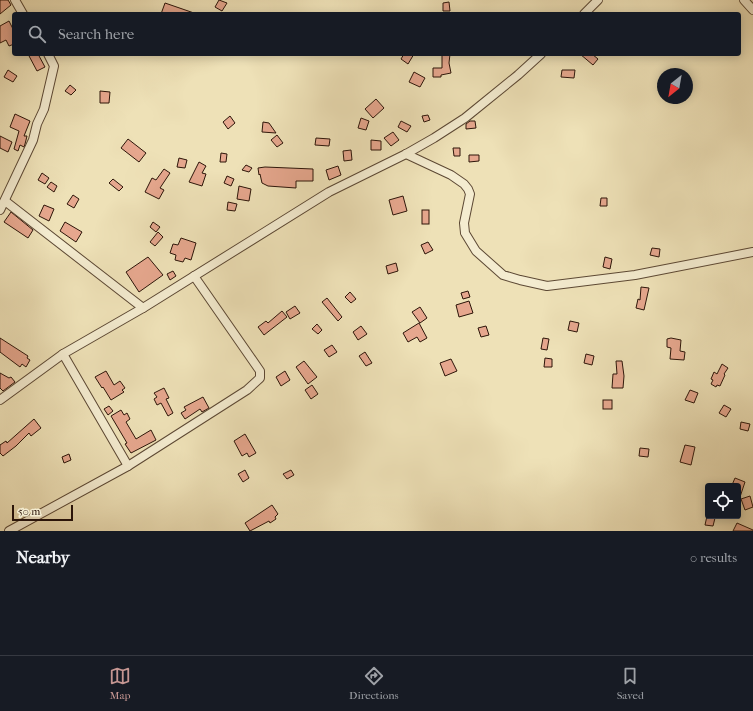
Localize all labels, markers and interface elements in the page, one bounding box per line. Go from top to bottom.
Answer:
search box [12,12,741,56]
icon: search [26,23,48,45]
text: Search here [58,25,134,43]
north arrow [657,68,693,104]
map controls [705,483,741,519]
button: locate [705,483,741,519]
scale bar [12,503,73,522]
text: 50 m [18,505,40,518]
text: Nearby [16,547,70,567]
text: 0 results [690,550,737,565]
tab: Map [109,665,131,702]
tab: Directions [349,665,399,702]
tab: Saved [617,665,644,702]

